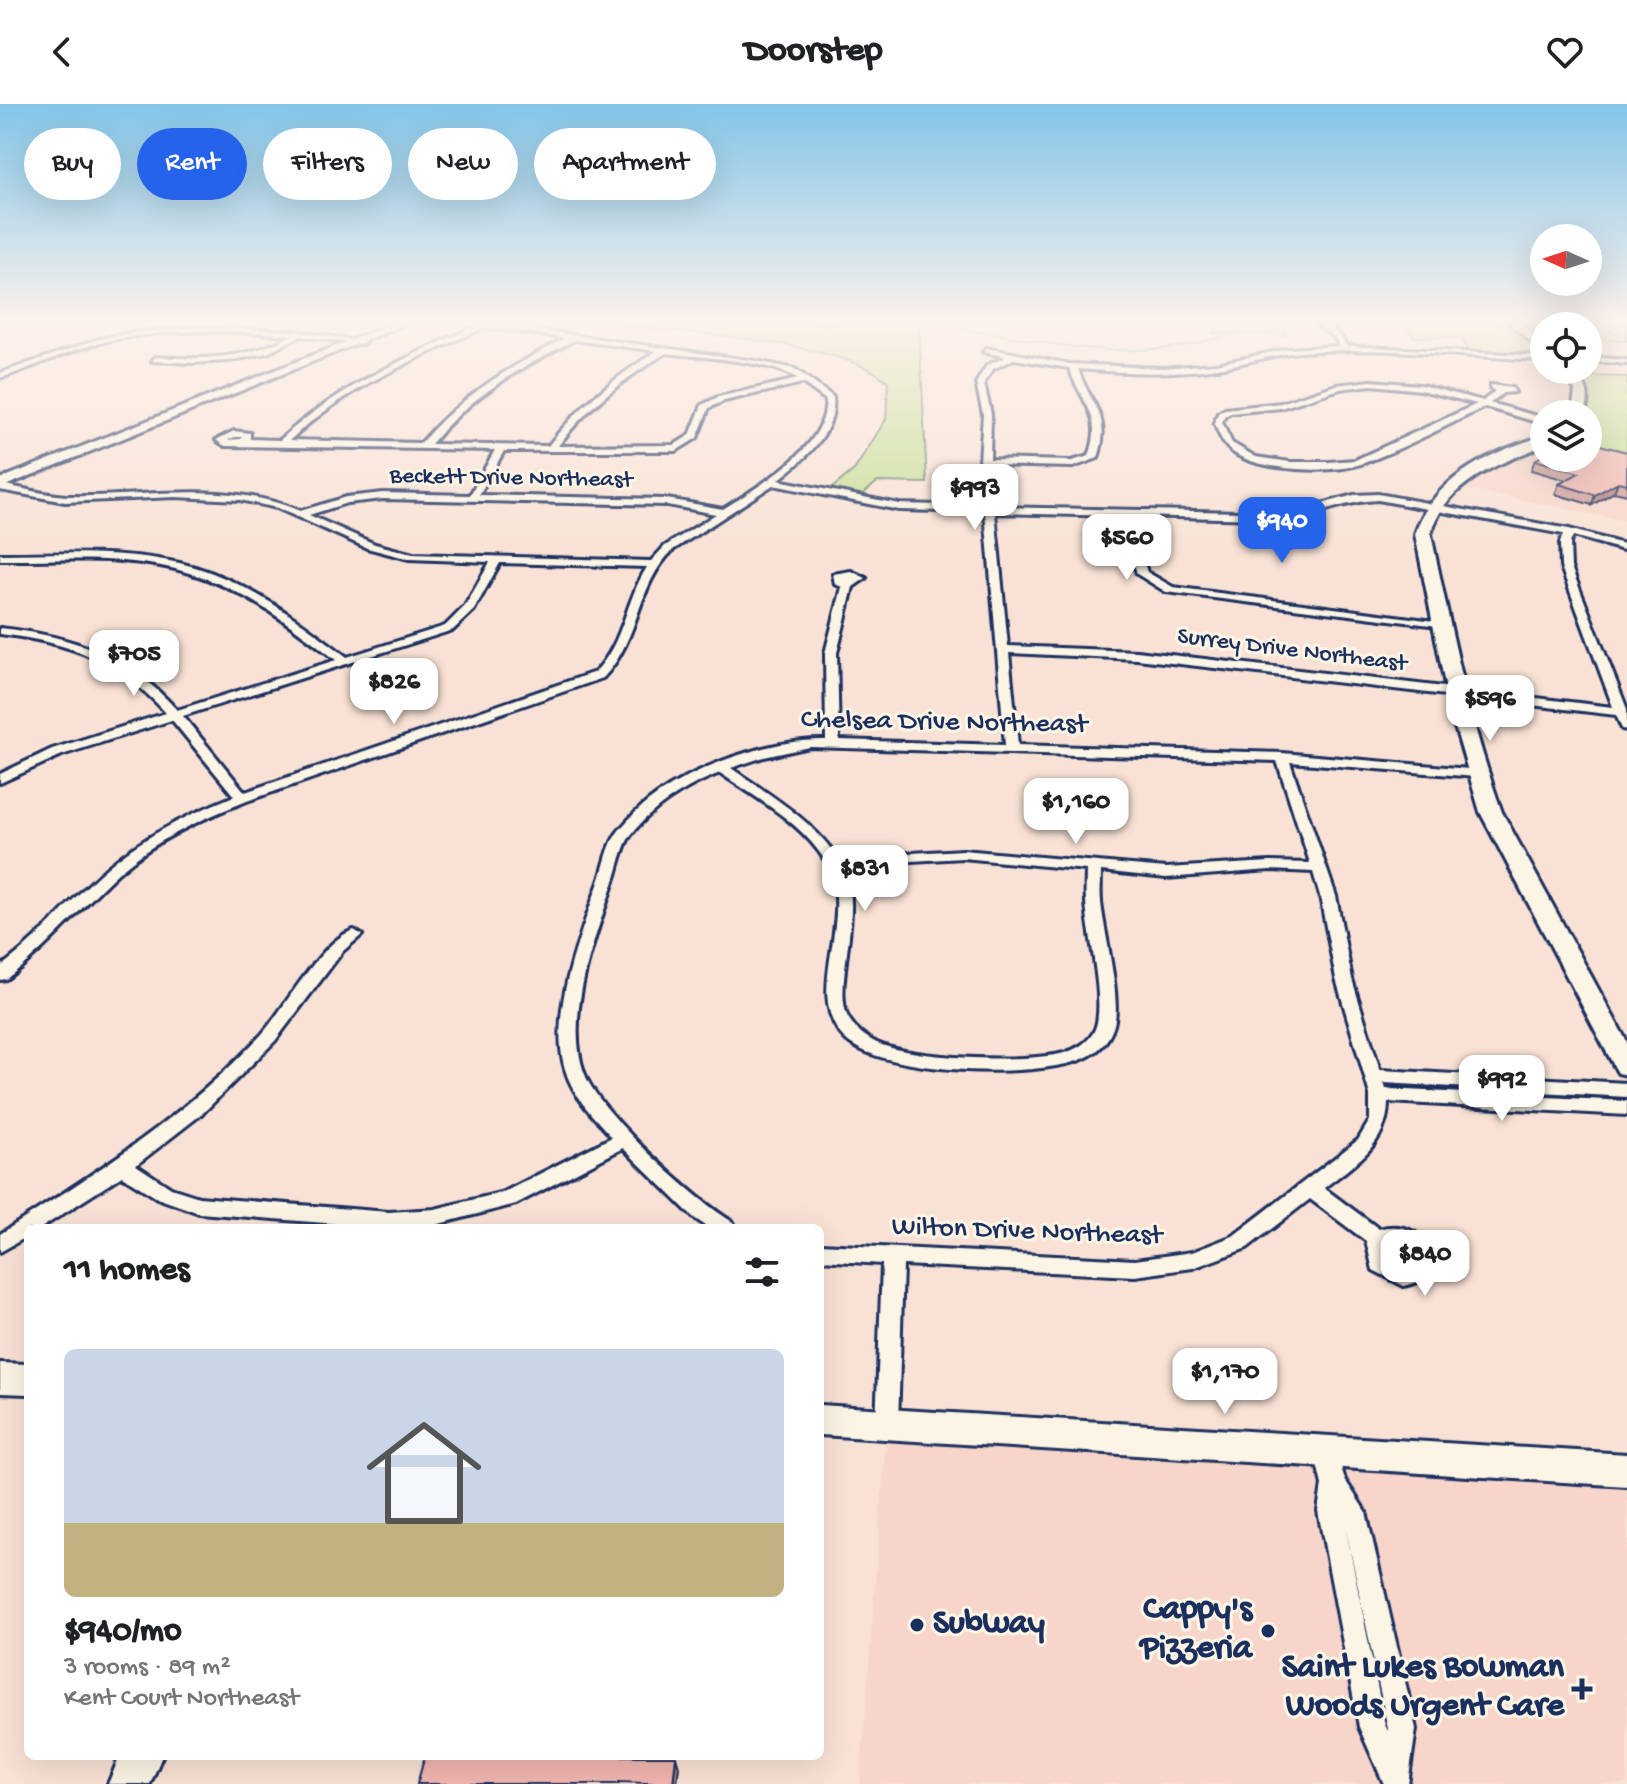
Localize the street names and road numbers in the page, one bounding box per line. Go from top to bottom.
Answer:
street label: Beckett Drive Northeast [388,462,635,496]
street label: Surrey Drive Northeast [1176,623,1411,680]
street label: Chelsea Drive Northeast [801,704,1090,742]
street label: Wilton Drive Northeast [891,1211,1165,1253]

